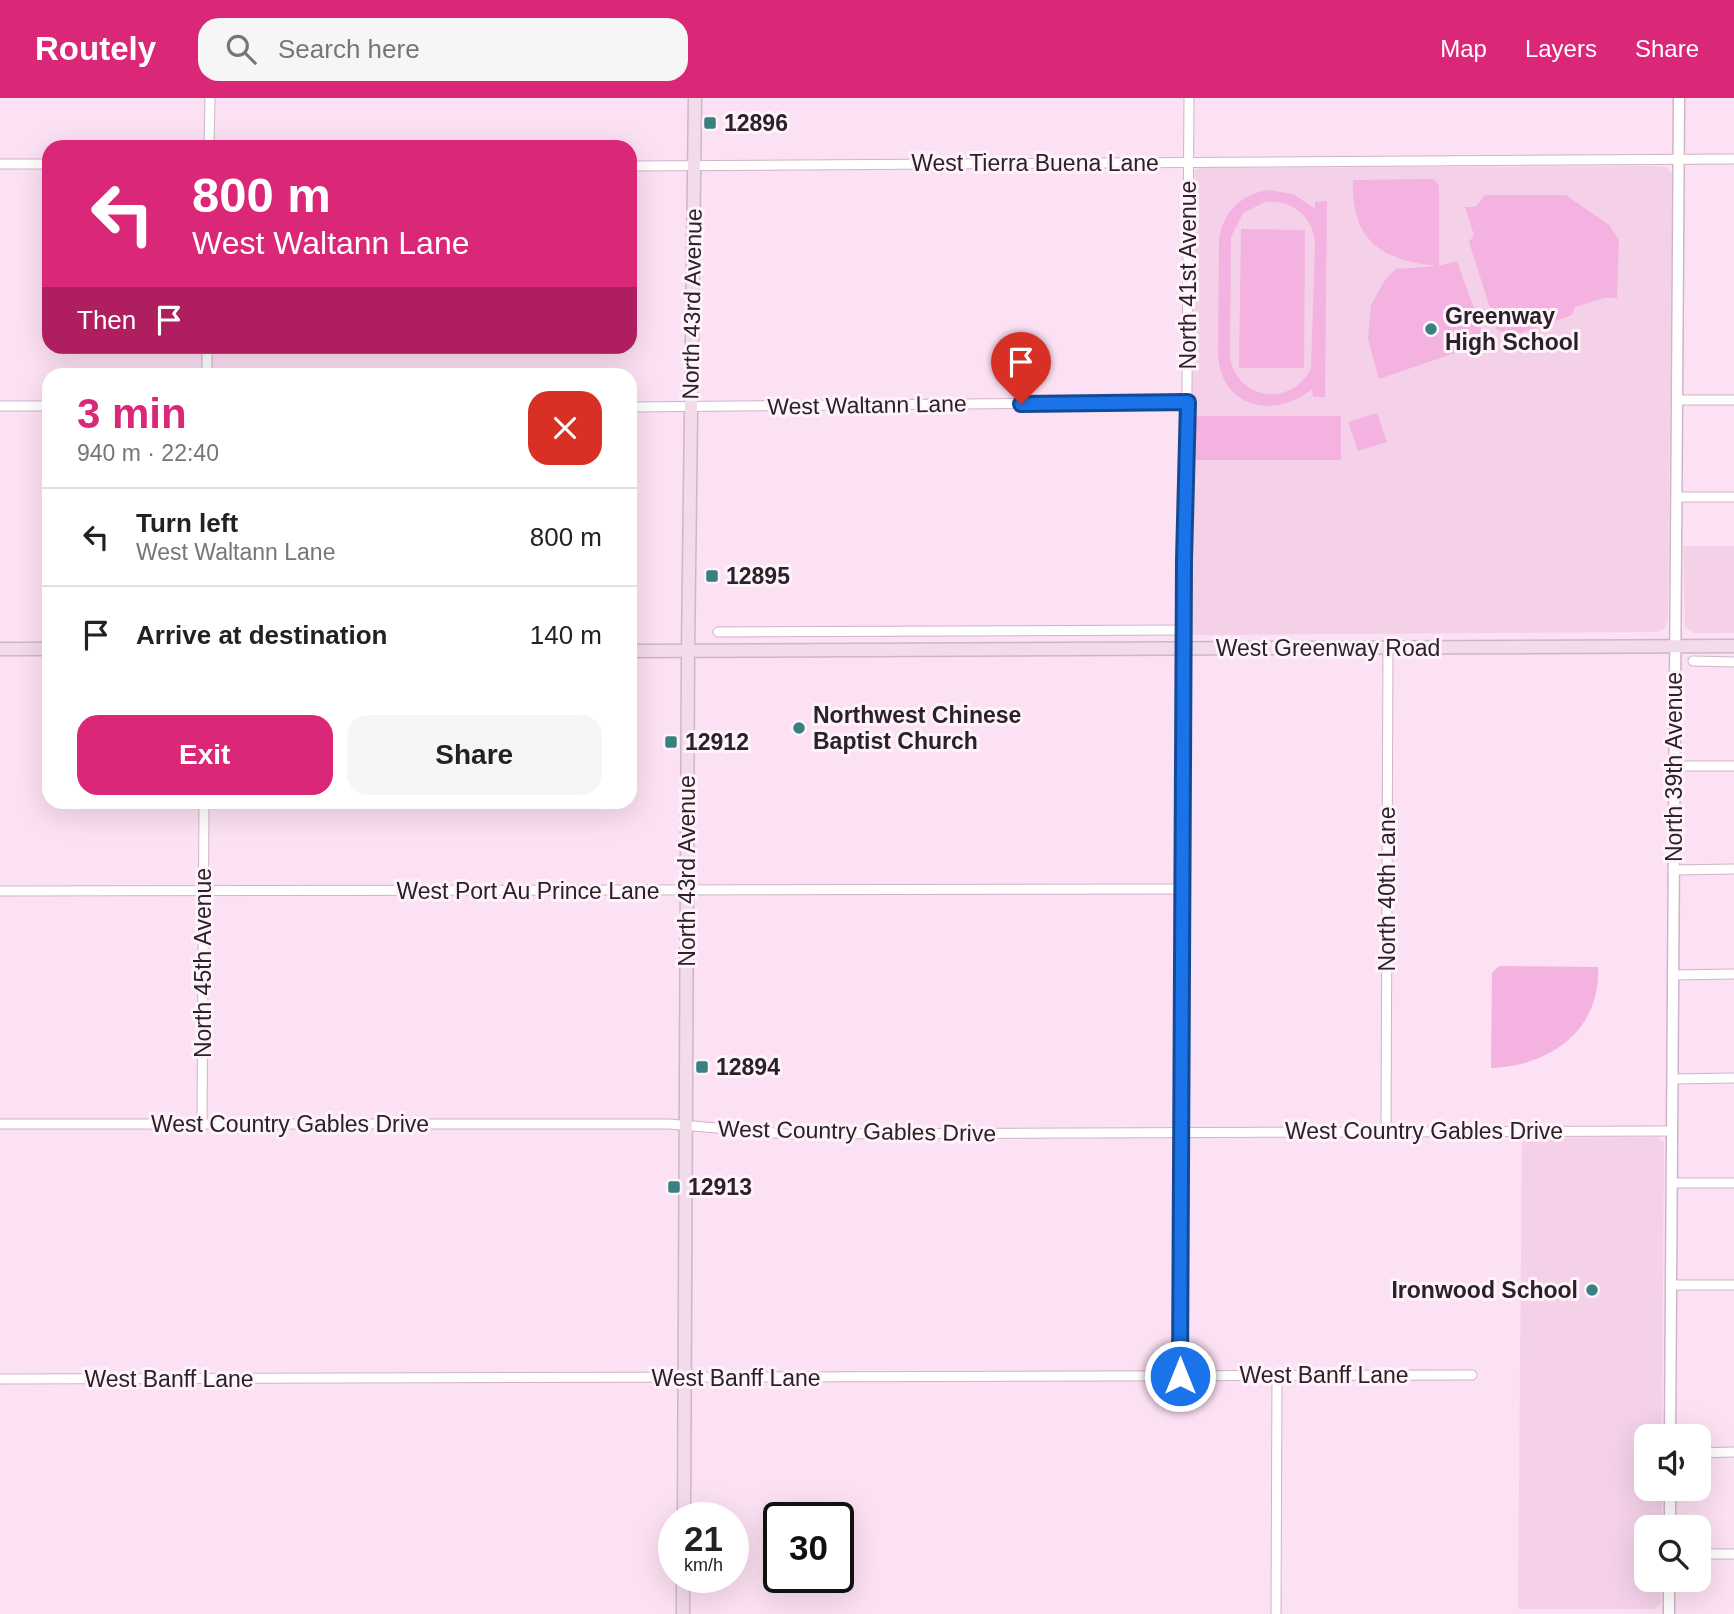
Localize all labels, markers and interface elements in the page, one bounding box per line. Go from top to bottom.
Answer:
search box [198,18,688,81]
text: Routely [35,30,156,67]
icon: search [222,30,260,68]
text: Search here [278,34,420,64]
text: Map [1440,35,1487,62]
text: Layers [1525,35,1597,62]
text: Share [1635,35,1699,62]
place label: 12896 [724,110,788,136]
marker: 12896 [702,115,718,131]
street label: West Tierra Buena Lane [911,150,1159,176]
icon: left [77,168,168,259]
text: 800 m [192,168,331,222]
street label: North 41st Avenue [1175,181,1201,369]
street label: North 43rd Avenue [677,208,707,400]
text: West Waltann Lane [192,225,469,261]
icon: arrive [150,301,188,339]
place label: Greenway High School [1445,303,1579,355]
text: Then [77,305,136,335]
marker: Greenway High School [1423,321,1439,337]
pin [991,332,1051,404]
icon: arrive [1002,343,1040,381]
text: 3 min [77,390,187,437]
street label: West Waltann Lane [767,390,967,420]
button: close [528,391,602,465]
text: 940 m · 22:40 [77,440,219,466]
text: Turn left [136,508,238,538]
icon: left [77,518,115,556]
text: 800 m [530,522,602,552]
text: West Waltann Lane [136,539,335,565]
place label: 12895 [726,563,790,589]
marker: 12895 [704,568,720,584]
icon: arrive [77,616,115,654]
text: Arrive at destination [136,620,387,650]
text: 140 m [530,620,602,650]
street label: West Greenway Road [1216,635,1440,661]
street label: North 39th Avenue [1661,672,1687,862]
place label: Northwest Chinese Baptist Church [813,702,1021,754]
button: Exit [77,715,333,795]
button: Share [347,715,602,795]
marker: Northwest Chinese Baptist Church [791,720,807,736]
place label: 12912 [685,729,749,755]
marker: 12912 [663,734,679,750]
street label: North 43rd Avenue [674,775,700,967]
street label: North 40th Lane [1374,807,1400,971]
street label: North 45th Avenue [190,868,216,1058]
street label: West Port Au Prince Lane [397,878,659,904]
place label: 12894 [716,1054,780,1080]
marker: 12894 [694,1059,710,1075]
street label: West Country Gables Drive [151,1111,429,1137]
street label: West Country Gables Drive [718,1116,996,1146]
street label: West Country Gables Drive [1285,1118,1563,1144]
place label: 12913 [688,1174,752,1200]
marker: 12913 [666,1179,682,1195]
place label: Ironwood School [1391,1277,1578,1303]
marker: Ironwood School [1584,1282,1600,1298]
position arrow [1143,1339,1217,1413]
street label: West Banff Lane [1239,1362,1409,1388]
street label: West Banff Lane [651,1365,821,1391]
street label: West Banff Lane [84,1366,254,1392]
map controls [1634,1424,1711,1592]
button: sound [1634,1424,1711,1501]
speed limit sign: 30 [763,1502,854,1593]
button: search [1634,1515,1711,1592]
text: 21 [684,1519,723,1558]
text: km/h [684,1555,723,1575]

